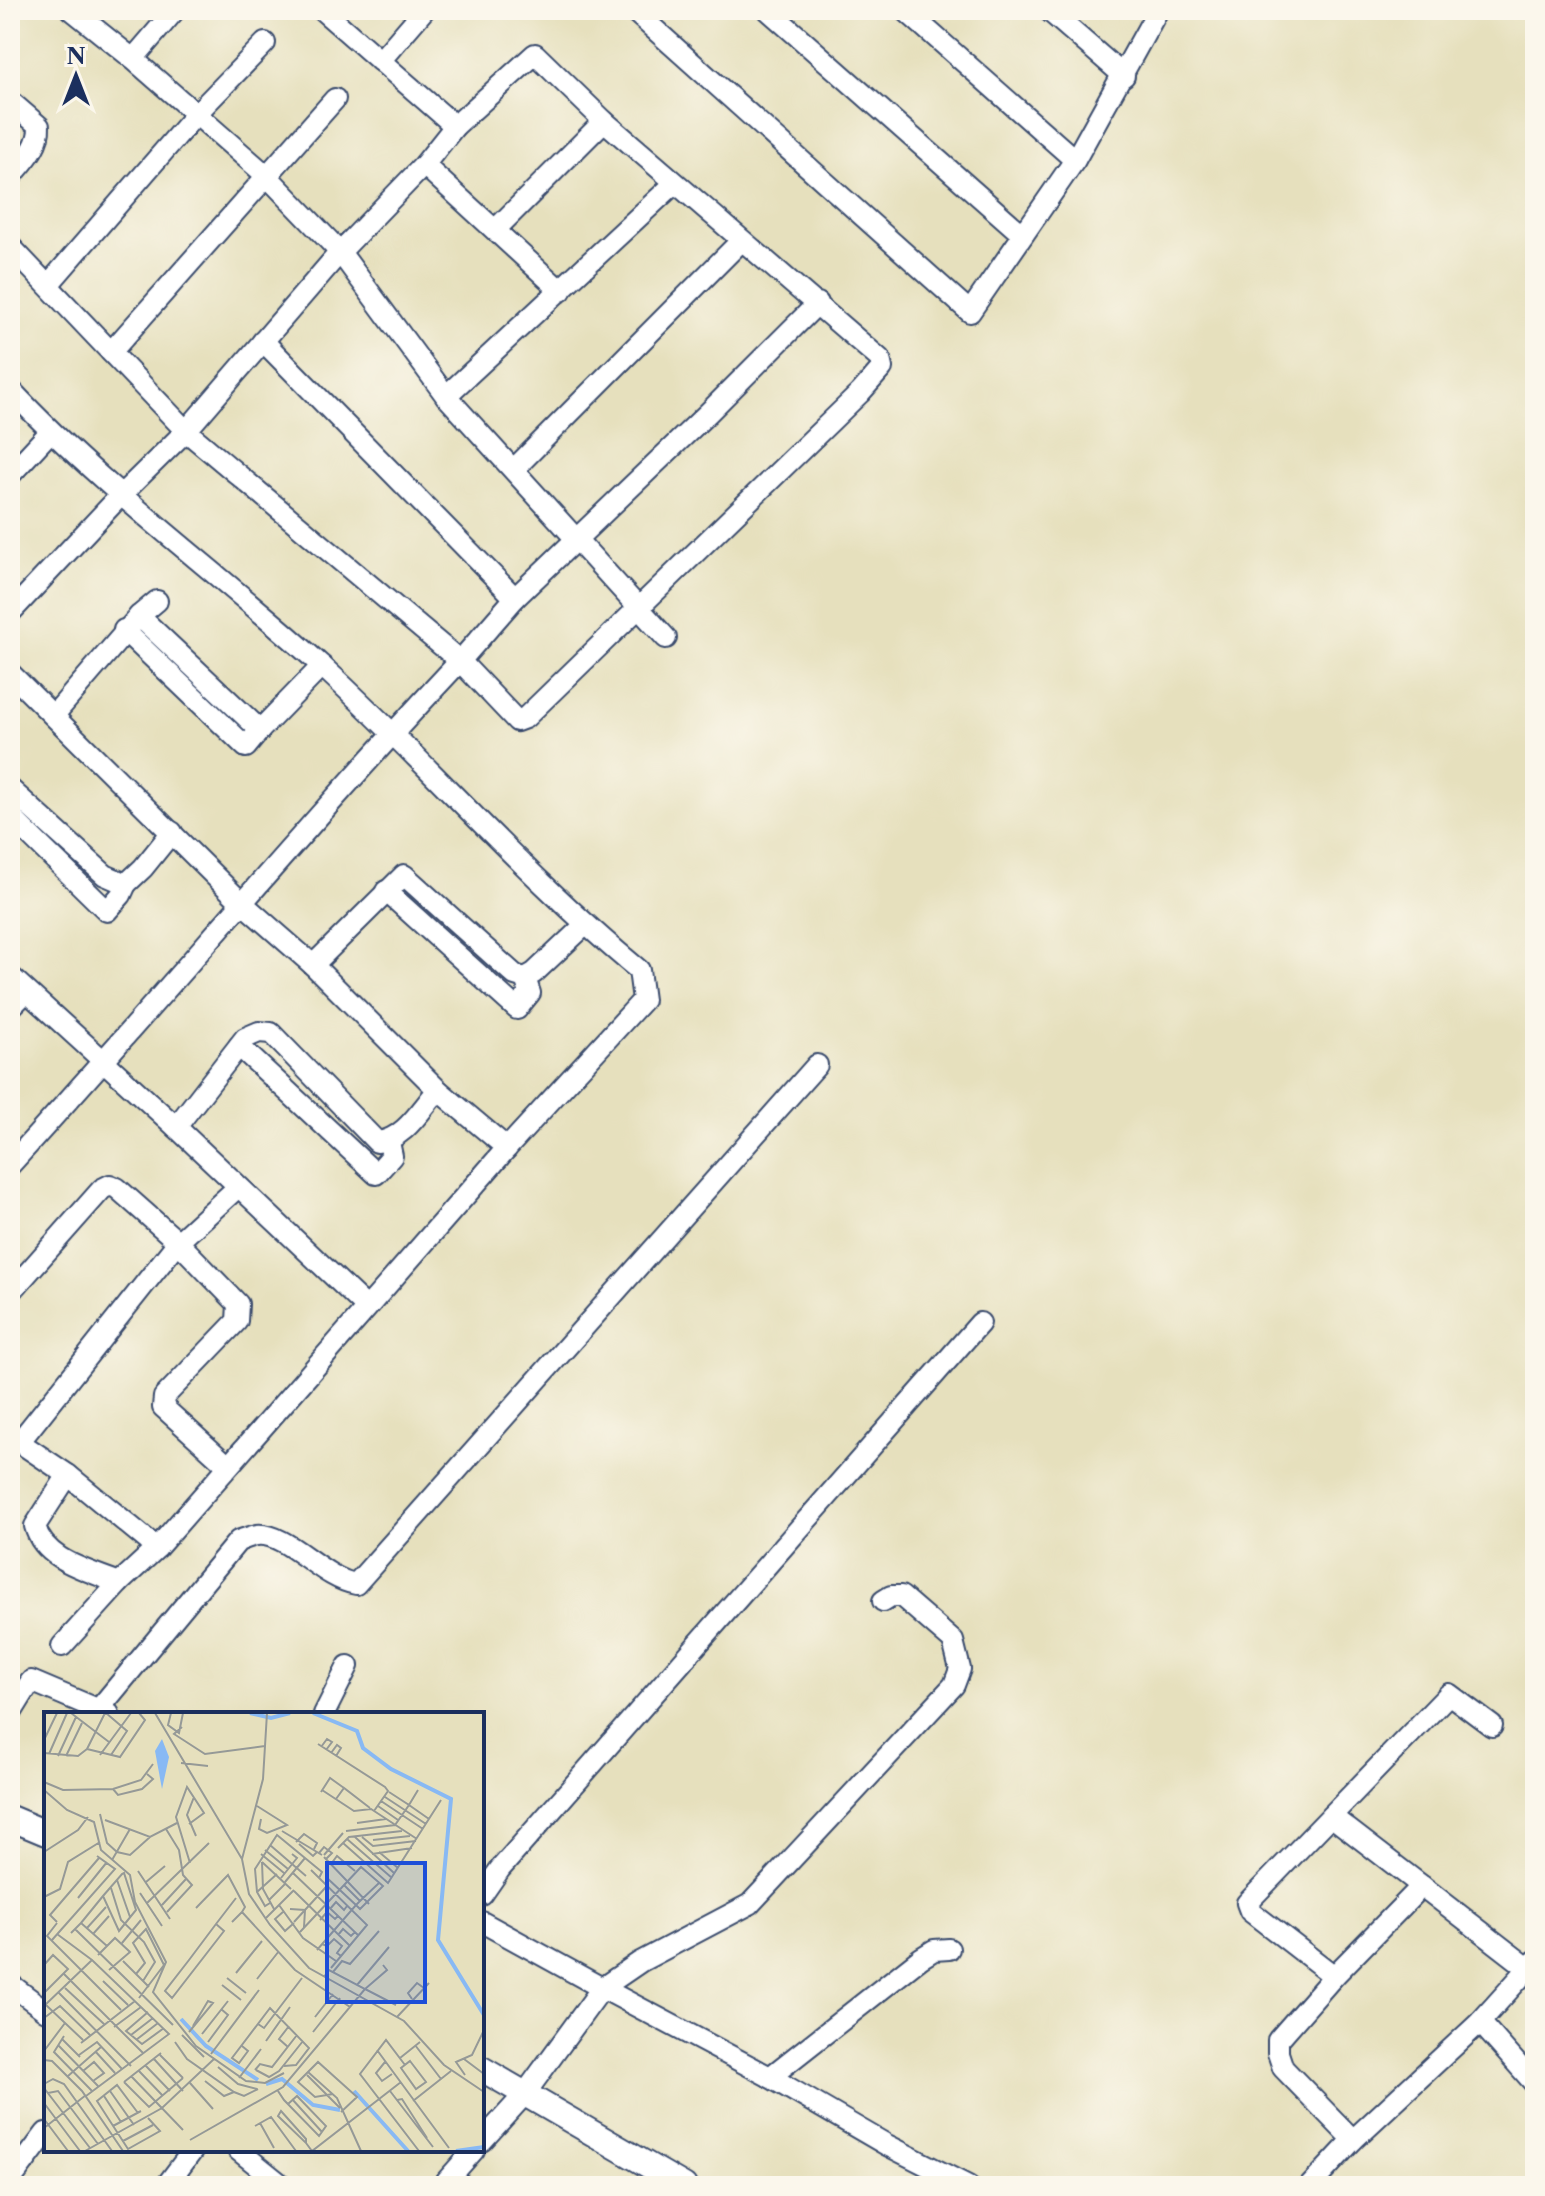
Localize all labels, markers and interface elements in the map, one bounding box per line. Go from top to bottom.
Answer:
north arrow [36,36,116,116]
text: N [66,43,86,70]
inset map [44,1712,484,2152]

